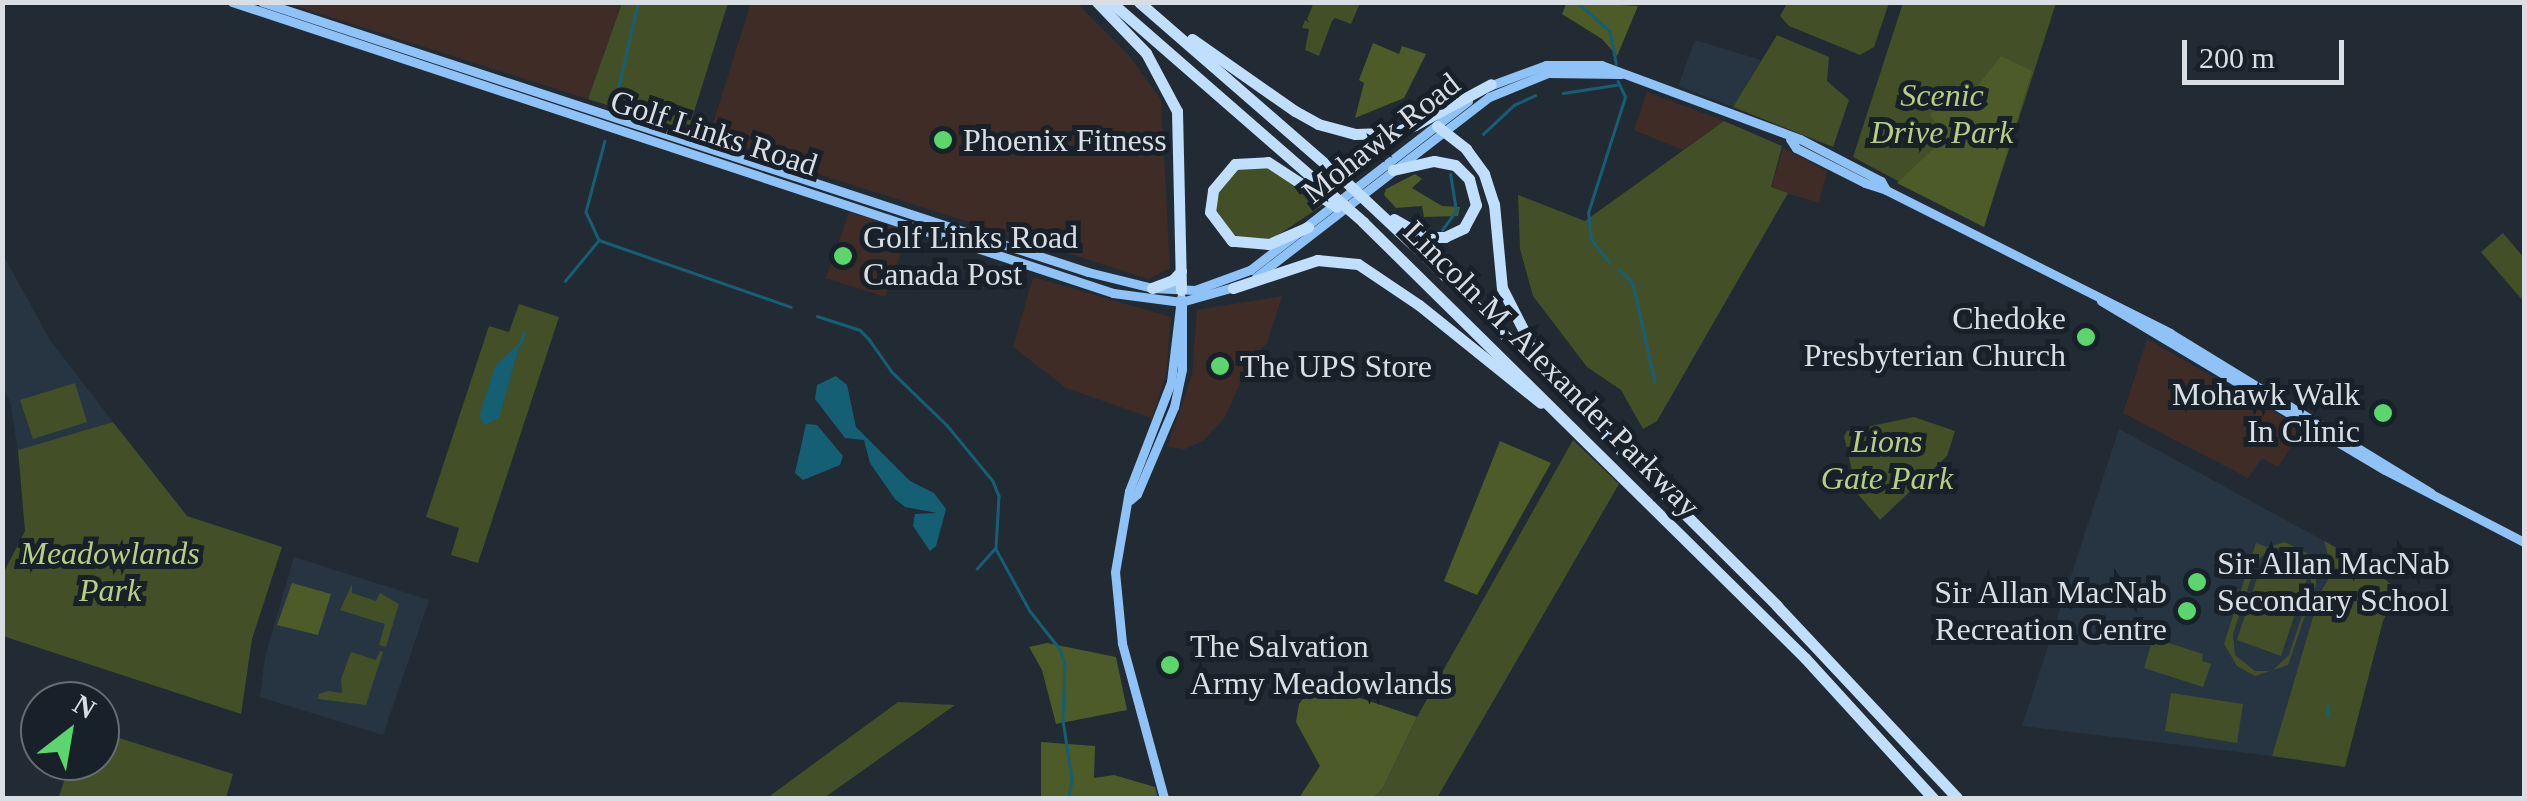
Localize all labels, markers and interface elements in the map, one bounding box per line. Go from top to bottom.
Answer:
scale bar [2187,20,2350,82]
text: 200 m [2199,41,2275,74]
street label: Mohawk Road [1295,65,1467,211]
park label: Scenic Drive Park [1870,77,2014,152]
street label: Golf Links Road [606,82,822,184]
place label: Phoenix Fitness [963,121,1167,159]
marker: Phoenix Fitness [932,129,954,151]
street label: Lincoln M. Alexander Parkway [1395,212,1709,526]
place label: Golf Links Road Canada Post [863,219,1078,294]
marker: Golf Links Road Canada Post [832,245,854,267]
place label: Chedoke Presbyterian Church [1804,300,2066,375]
marker: Chedoke Presbyterian Church [2075,326,2097,348]
place label: The UPS Store [1240,347,1432,385]
marker: The UPS Store [1209,355,1231,377]
place label: Mohawk Walk In Clinic [2172,376,2360,451]
marker: Mohawk Walk In Clinic [2370,400,2396,426]
park label: Lions Gate Park [1821,423,1953,498]
park label: Meadowlands Park [20,535,200,610]
place label: Sir Allan MacNab Secondary School [2217,545,2452,620]
marker: Sir Allan MacNab Secondary School [2186,571,2208,593]
place label: Sir Allan MacNab Recreation Centre [1932,574,2167,649]
marker: Sir Allan MacNab Recreation Centre [2176,600,2198,622]
place label: The Salvation Army Meadowlands [1190,628,1452,703]
marker: The Salvation Army Meadowlands [1159,654,1181,676]
north arrow [20,681,120,781]
text: N [68,688,101,725]

